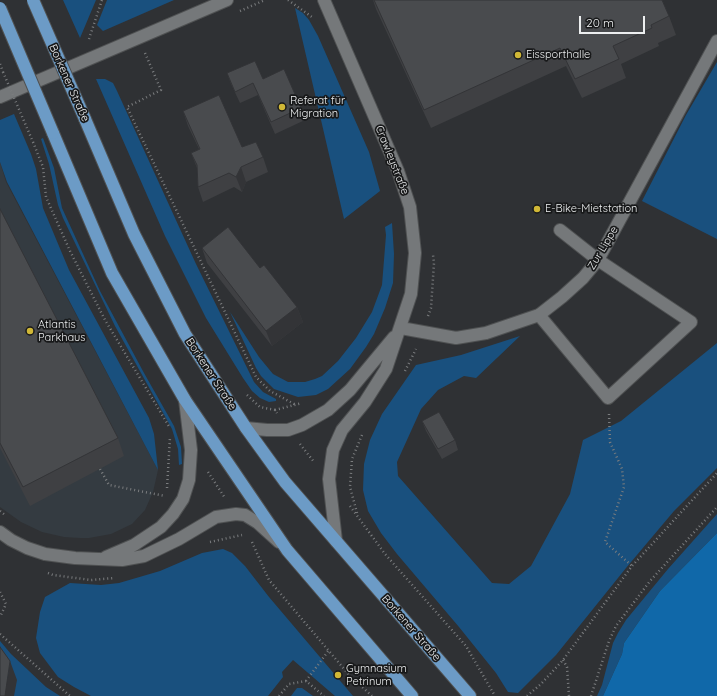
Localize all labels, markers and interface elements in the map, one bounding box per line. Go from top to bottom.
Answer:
scale bar [581,8,647,34]
text: 20 m [586,15,614,30]
street label: Borkener Straße [46,42,92,124]
place label: Eissporthalle [526,48,590,62]
marker: Eissporthalle [513,50,523,60]
place label: Referat für Migration [290,94,345,120]
marker: Referat für Migration [277,102,287,112]
street label: Crawleystraße [372,123,412,197]
place label: E-Bike-Mietstation [545,202,637,216]
marker: E-Bike-Mietstation [532,204,542,214]
street label: Zur Lippe [585,224,621,272]
place label: Atlantis Parkhaus [38,318,85,344]
marker: Atlantis Parkhaus [25,326,35,336]
street label: Borkener Straße [183,335,239,413]
street label: Borkener Straße [379,592,443,664]
place label: Gymnasium Petrinum [346,662,407,688]
marker: Gymnasium Petrinum [333,670,343,680]

